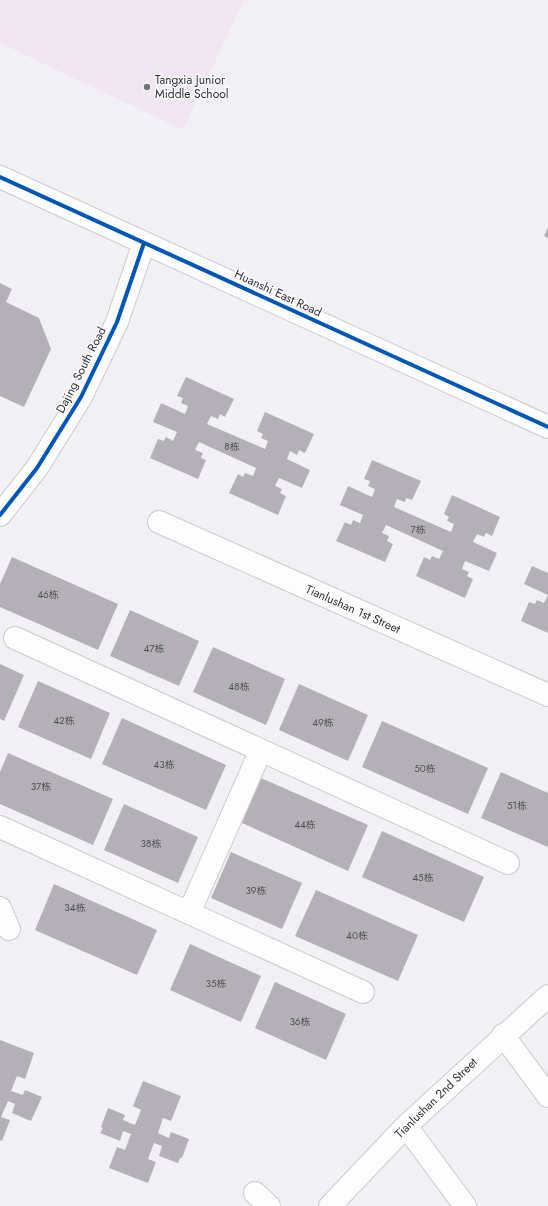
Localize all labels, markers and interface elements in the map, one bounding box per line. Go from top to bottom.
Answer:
place label: Tangxia Junior Middle School [155,71,229,103]
marker: Tangxia Junior Middle School [142,82,152,92]
street label: Huanshi East Road [231,265,325,321]
street label: Dajing South Road [51,324,111,416]
house number: 8栋 [224,439,240,454]
house number: 7栋 [410,522,426,537]
street label: Tianlushan 1st Street [303,580,403,638]
house number: 46栋 [37,587,59,602]
house number: 47栋 [143,641,165,656]
house number: 48栋 [228,679,250,694]
house number: 42栋 [53,713,75,728]
house number: 49栋 [312,715,334,730]
house number: 43栋 [153,757,175,772]
house number: 50栋 [414,761,436,776]
house number: 37栋 [31,779,51,794]
house number: 51栋 [507,798,527,813]
house number: 44栋 [294,817,316,832]
house number: 38栋 [141,836,161,851]
house number: 45栋 [412,870,434,885]
house number: 39栋 [245,883,267,898]
house number: 34栋 [64,900,86,915]
house number: 40栋 [346,928,368,943]
house number: 35栋 [205,976,227,991]
house number: 36栋 [289,1014,311,1029]
street label: Tianlushan 2nd Street [391,1054,481,1142]

